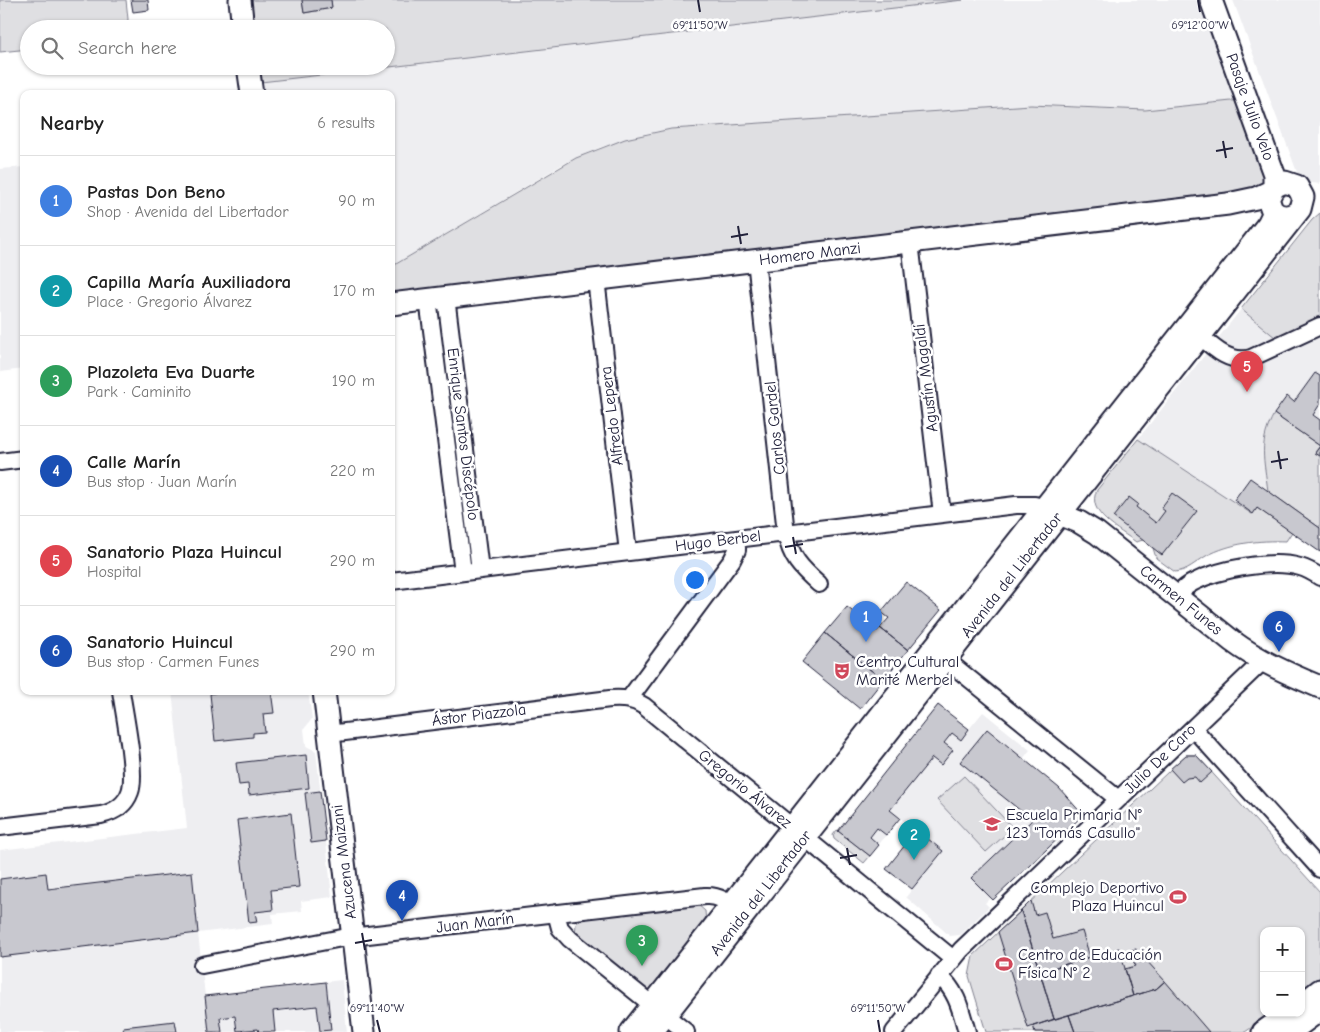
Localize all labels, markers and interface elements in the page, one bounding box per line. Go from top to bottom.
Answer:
text: 69°11'50"W [672,18,728,32]
text: 69°12'00"W [1171,18,1229,32]
search box [20,20,395,75]
icon: search [38,34,66,62]
text: Search here [78,37,177,59]
street label: Pasaje Julio Velo [1222,51,1278,163]
text: Nearby [40,111,104,135]
text: 6 results [317,114,375,132]
text: Pastas Don Beno [87,181,225,203]
text: 1 [53,192,59,210]
text: 90 m [338,192,375,210]
text: Shop · Avenida del Libertador [87,203,289,221]
street label: Homero Manzi [758,239,862,269]
text: Capilla María Auxiliadora [87,271,291,293]
text: 2 [52,282,60,300]
text: 170 m [333,282,375,300]
text: Place · Gregorio Álvarez [87,293,252,311]
street label: Agustín Magaldi [910,323,942,433]
street label: Enrique Santos Discépolo [443,347,483,521]
pin: 5 [1231,351,1263,392]
text: Plazoleta Eva Duarte [87,361,255,383]
street label: Alfredo Lepera [597,365,627,467]
text: 3 [52,372,60,390]
text: 190 m [332,372,375,390]
street label: Carlos Gardel [761,380,789,476]
text: Park · Caminito [87,383,191,401]
text: Calle Marín [87,451,181,473]
text: 4 [52,462,60,480]
text: 220 m [330,462,375,480]
text: Bus stop · Juan Marín [87,473,237,491]
street label: Avenida del Libertador [958,508,1067,641]
street label: Hugo Berbel [674,527,762,555]
text: Sanatorio Plaza Huincul [87,541,282,563]
text: 5 [52,552,60,570]
text: 290 m [330,552,375,570]
street label: Carmen Funes [1136,561,1226,639]
text: Hospital [87,563,142,581]
your location [682,567,708,593]
pin: 1 [850,601,882,642]
pin: 6 [1263,611,1295,652]
text: Sanatorio Huincul [87,631,233,653]
text: 6 [52,642,60,660]
text: 290 m [330,642,375,660]
text: Bus stop · Carmen Funes [87,653,259,671]
place label: Centro Cultural Marité Merbel [856,653,959,689]
theatre icon: Centro Cultural Marité Merbel [832,661,852,681]
street label: Ástor Piazzola [431,699,527,730]
street label: Julio De Caro [1120,720,1200,798]
street label: Gregorio Álvarez [695,745,796,832]
street label: Azucena Maizani [328,804,360,920]
place label: Escuela Primaria N° 123 "Tomás Casullo" [1006,806,1142,842]
school or university icon: Escuela Primaria N° 123 "Tomás Casullo" [982,814,1002,834]
pin: 2 [898,819,930,860]
street label: Avenida del Libertador [707,826,816,959]
place label: Complejo Deportivo Plaza Huincul [1030,879,1164,915]
pin: 4 [386,880,418,921]
sports icon: Complejo Deportivo Plaza Huincul [1168,887,1188,907]
street label: Juan Marín [435,909,515,937]
pin: 3 [626,925,658,966]
map controls [1260,927,1305,1017]
button: + [1260,927,1305,972]
place label: Centro de Educación Física N° 2 [1018,946,1162,982]
sports icon: Centro de Educación Física N° 2 [994,954,1014,974]
button: − [1260,972,1305,1017]
text: 69°11'40"W [350,1001,405,1015]
text: 69°11'50"W [850,1001,906,1015]

